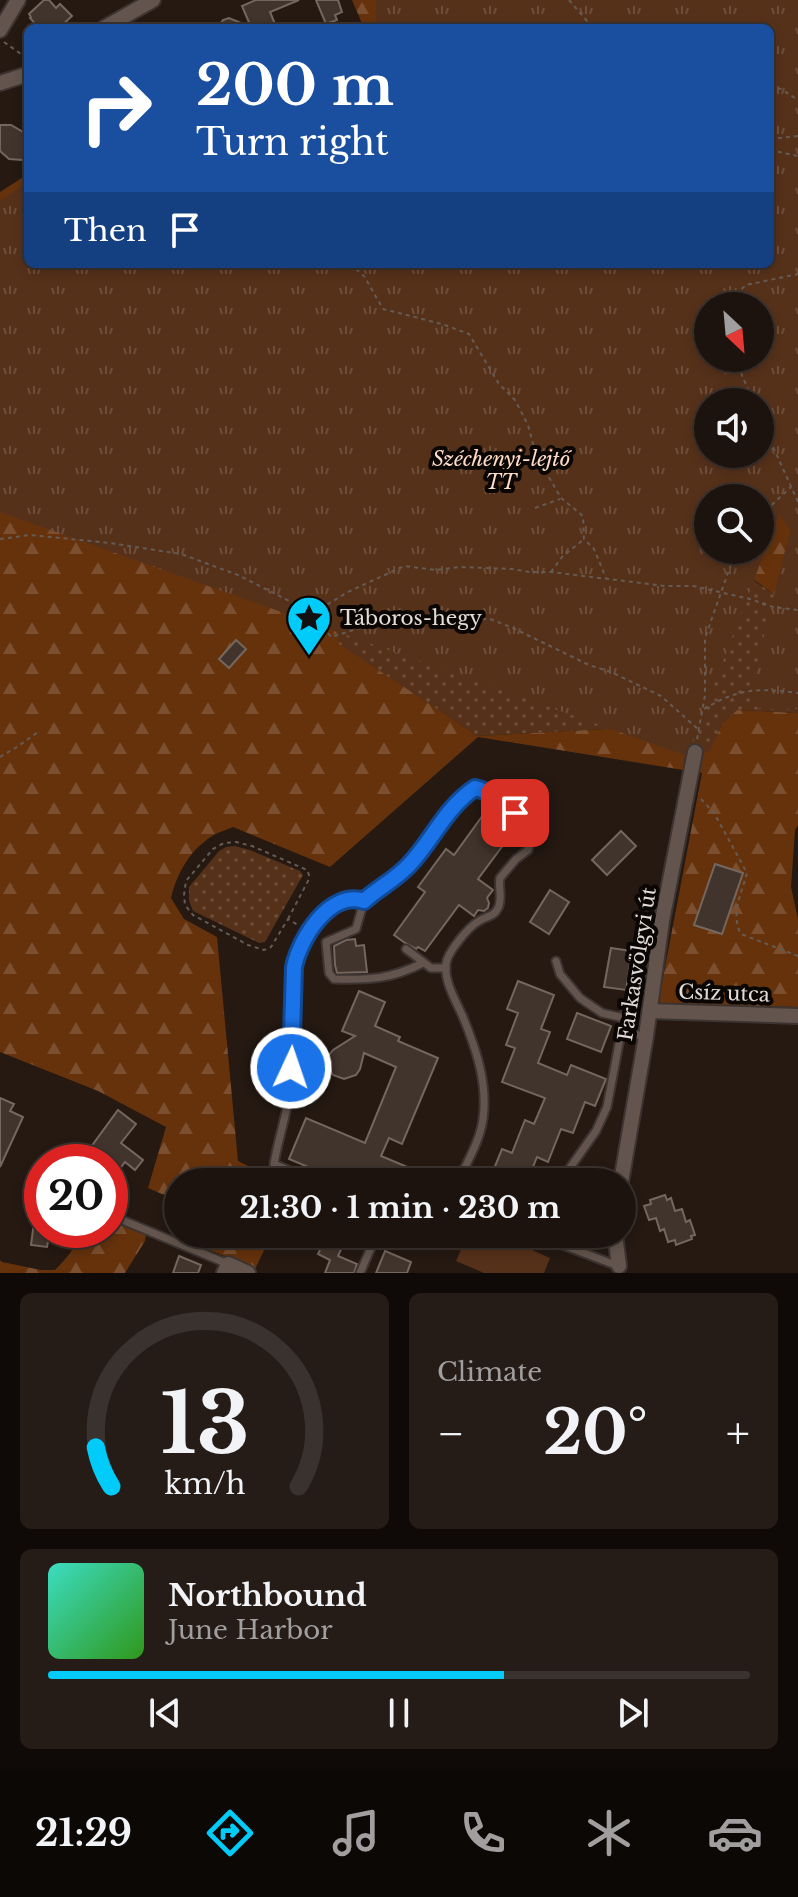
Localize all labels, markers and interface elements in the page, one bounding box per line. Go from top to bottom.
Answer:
text: 200 m [196,51,394,120]
icon: right [64,56,168,160]
text: Turn right [196,120,389,165]
icon: arrive [163,208,207,252]
text: Then [64,212,147,249]
north arrow [694,292,774,372]
map controls [694,292,774,564]
button: sound [694,388,774,468]
park label: Széchenyi-lejtő TT [432,447,573,494]
button: search [694,484,774,564]
place icon: Táboros-hegy [285,594,333,657]
place label: Táboros-hegy [340,606,482,630]
pin [481,779,549,847]
icon: arrive [493,791,537,835]
street label: Farkasvölgyi út [613,885,661,1043]
street label: Csíz utca [678,979,771,1007]
position arrow [249,1026,333,1110]
speed limit sign: 20 [24,1144,128,1248]
text: 21:30 · 1 min · 230 m [240,1189,561,1226]
text: Climate [437,1356,542,1388]
text: 13 [160,1372,249,1475]
text: 20° [543,1396,648,1470]
text: − [437,1406,465,1461]
text: + [726,1406,750,1461]
text: km/h [164,1466,245,1502]
text: Northbound [168,1577,367,1614]
text: June Harbor [168,1614,333,1646]
icon: previous [143,1691,187,1735]
icon: pause [377,1691,421,1735]
icon: next [611,1691,655,1735]
icon: directions [202,1805,258,1861]
icon: music [328,1805,384,1861]
icon: phone [455,1805,511,1861]
icon: climate [581,1805,637,1861]
icon: car [707,1805,763,1861]
text: 21:29 [35,1811,132,1856]

